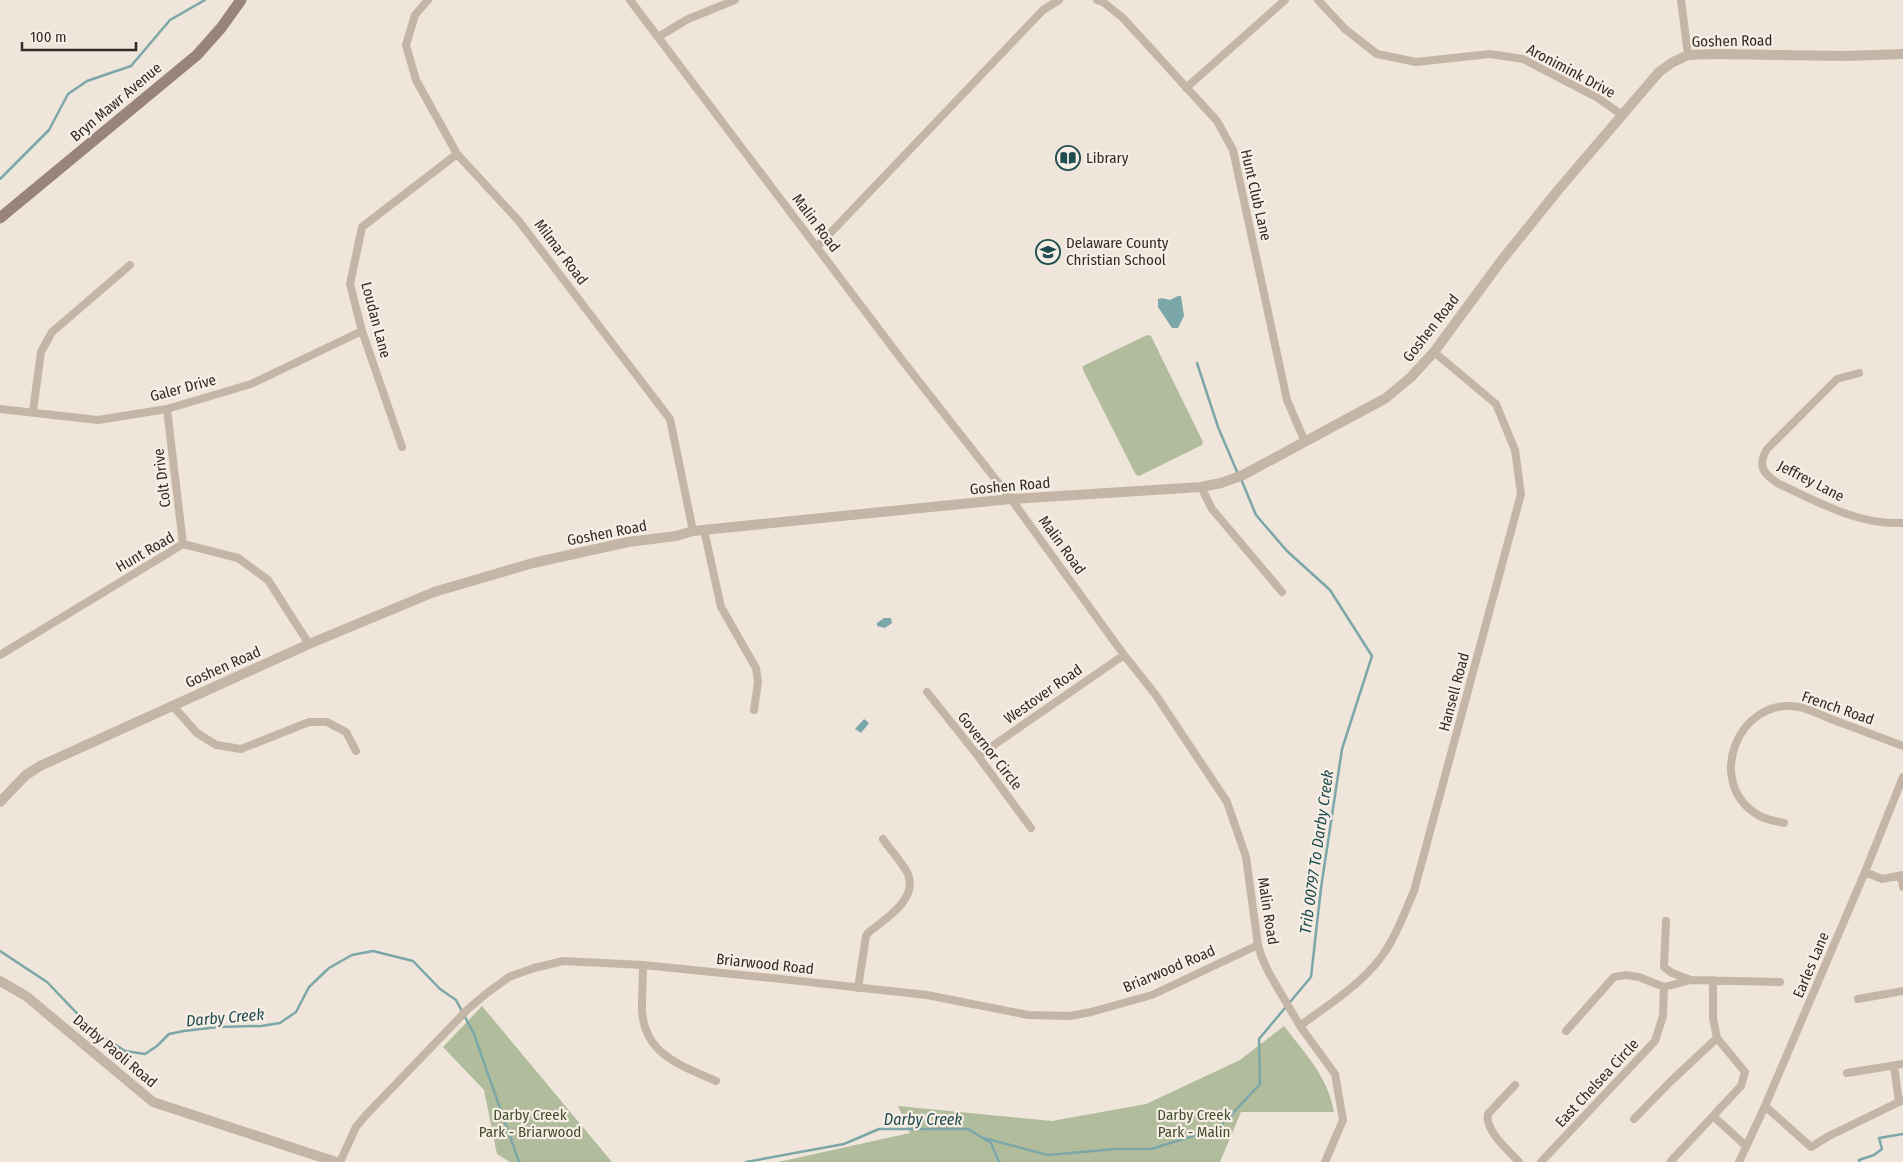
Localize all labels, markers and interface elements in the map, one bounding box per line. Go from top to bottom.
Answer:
scale bar [22,20,136,52]
text: 100 m [30,28,67,46]
street label: Goshen Road [1691,31,1773,51]
street label: Aronimink Drive [1524,40,1618,102]
street label: Bryn Mawr Avenue [67,59,165,145]
library icon: Library [1055,145,1081,171]
street label: Hunt Club Lane [1237,148,1275,242]
place label: Library [1086,149,1129,167]
street label: Malin Road [788,190,844,256]
street label: Milmar Road [531,216,591,288]
place label: Delaware County Christian School [1066,234,1169,269]
school or university icon: Delaware County Christian School [1035,239,1061,265]
street label: Loudan Lane [357,280,395,360]
street label: Goshen Road [1399,291,1463,365]
street label: Galer Drive [148,371,218,405]
street label: Colt Drive [149,447,175,509]
street label: Jeffrey Lane [1775,457,1847,505]
street label: Goshen Road [969,474,1051,498]
street label: Malin Road [1035,512,1089,578]
street label: Goshen Road [566,516,648,550]
street label: Hunt Road [113,528,177,576]
street label: Goshen Road [182,642,264,692]
street label: Hansell Road [1435,651,1473,733]
street label: Westover Road [1000,660,1086,728]
street label: French Road [1800,687,1876,729]
street label: Governor Circle [954,708,1026,794]
water label: Trib 00797 To Darby Creek [1296,769,1337,935]
street label: Malin Road [1254,876,1282,946]
street label: Earles Lane [1789,929,1833,1001]
street label: Briarwood Road [1120,942,1218,996]
street label: Briarwood Road [715,950,815,978]
water label: Darby Creek [185,1005,265,1030]
street label: Darby Paoli Road [69,1011,161,1091]
street label: East Chelsea Circle [1551,1035,1643,1131]
park label: Darby Creek Park - Briarwood [479,1106,581,1141]
park label: Darby Creek Park - Malin [1157,1106,1231,1141]
water label: Darby Creek [884,1110,962,1129]

